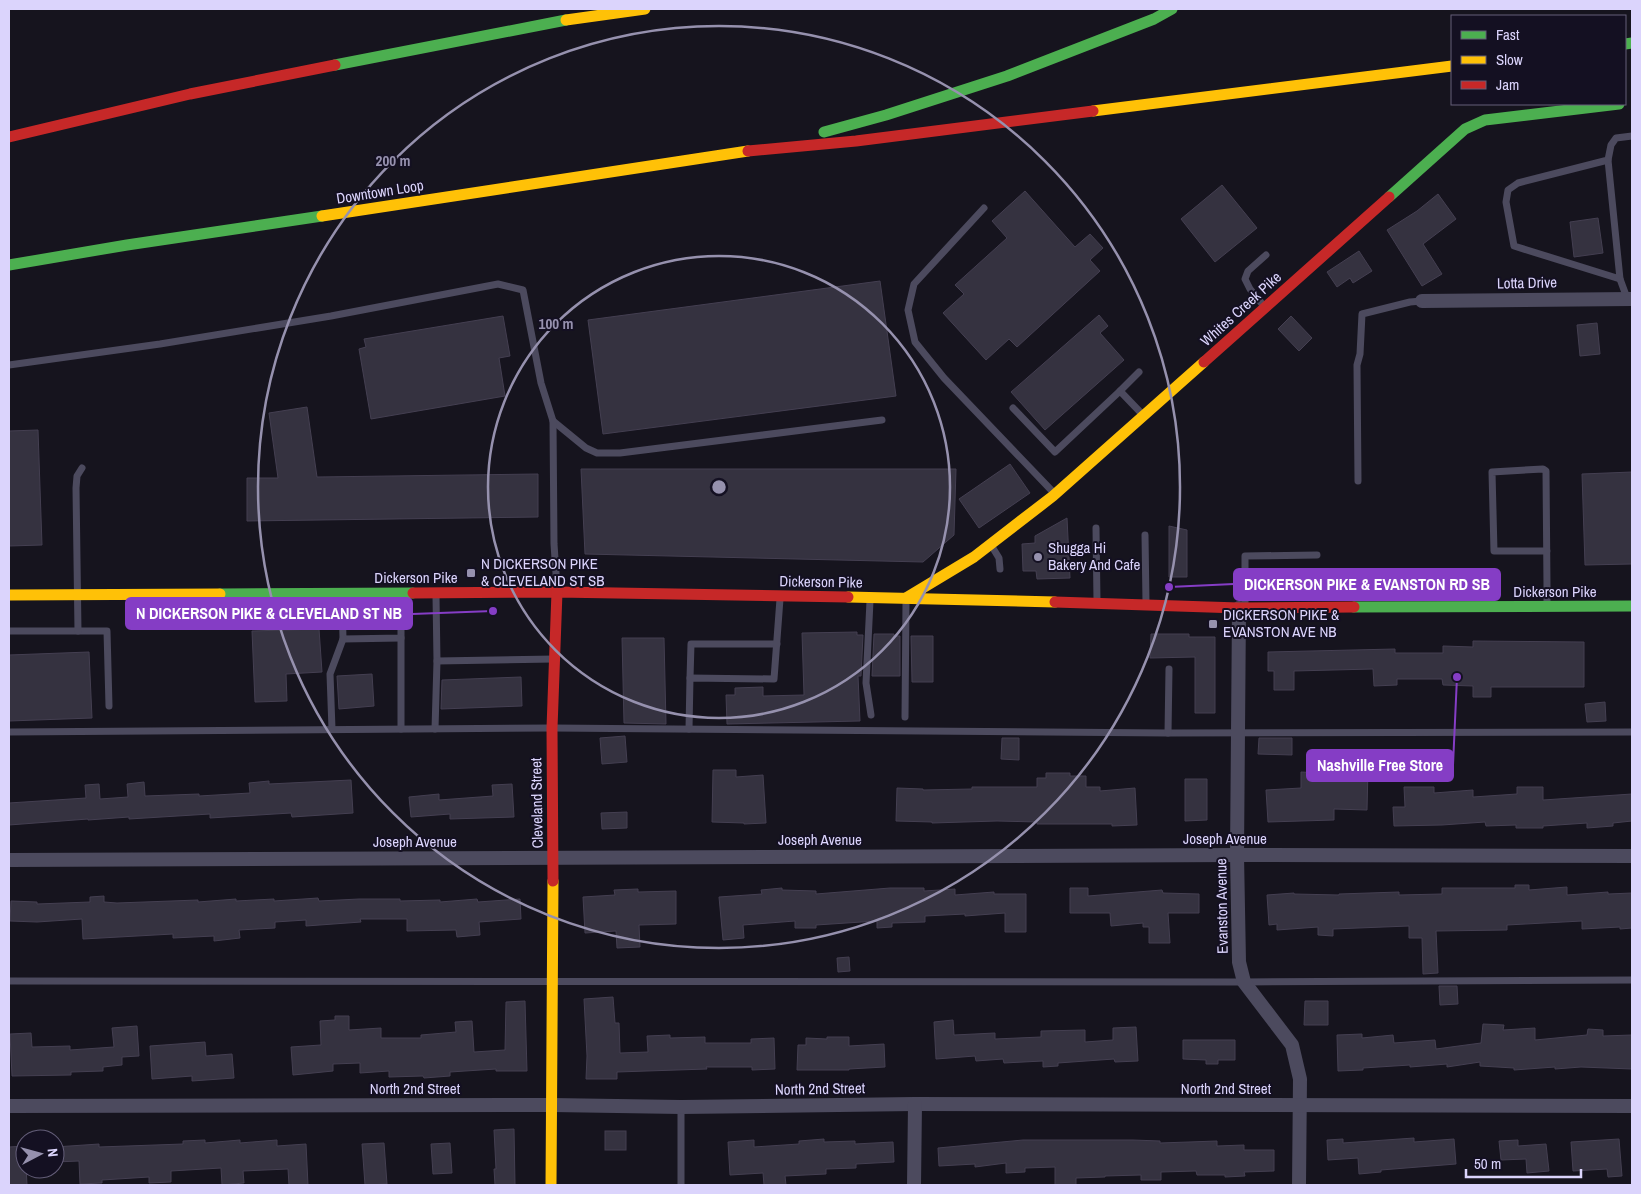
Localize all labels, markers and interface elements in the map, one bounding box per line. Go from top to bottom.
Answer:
legend [1451,15,1626,105]
text: Fast [1496,24,1520,45]
text: Slow [1496,49,1523,70]
text: Jam [1496,74,1519,95]
text: 200 m [376,150,410,171]
street label: Downtown Loop [335,174,425,209]
street label: Whites Creek Pike [1196,266,1286,351]
street label: Lotta Drive [1497,271,1557,294]
text: 100 m [539,313,573,334]
centre of rings [710,478,728,496]
place label: Shugga Hi Bakery And Cafe [1048,537,1140,575]
marker: Shugga Hi Bakery And Cafe [1032,551,1044,563]
place label: N DICKERSON PIKE & CLEVELAND ST SB [481,553,605,591]
street label: Dickerson Pike [374,567,458,588]
marker: N DICKERSON PIKE & CLEVELAND ST SB [465,567,477,579]
callout: DICKERSON PIKE & EVANSTON RD SB [1234,569,1500,600]
street label: Dickerson Pike [779,570,863,593]
text: DICKERSON PIKE & EVANSTON RD SB [1244,573,1490,595]
street label: Dickerson Pike [1513,581,1597,602]
callout: N DICKERSON PIKE & CLEVELAND ST NB [126,598,412,629]
text: N DICKERSON PIKE & CLEVELAND ST NB [136,602,402,624]
place label: DICKERSON PIKE & EVANSTON AVE NB [1223,604,1340,642]
marker: DICKERSON PIKE & EVANSTON AVE NB [1207,618,1219,630]
callout: Nashville Free Store [1307,750,1453,781]
text: Nashville Free Store [1317,754,1443,776]
street label: Cleveland Street [525,757,548,849]
street label: Joseph Avenue [1183,828,1267,849]
street label: Joseph Avenue [778,829,862,850]
street label: Joseph Avenue [373,831,457,852]
street label: Evanston Avenue [1210,858,1233,954]
street label: North 2nd Street [775,1077,866,1100]
street label: North 2nd Street [370,1078,461,1099]
street label: North 2nd Street [1181,1078,1272,1099]
north arrow [15,1129,65,1179]
scale bar [1466,1146,1581,1178]
text: N [44,1148,62,1158]
text: 50 m [1474,1153,1501,1174]

